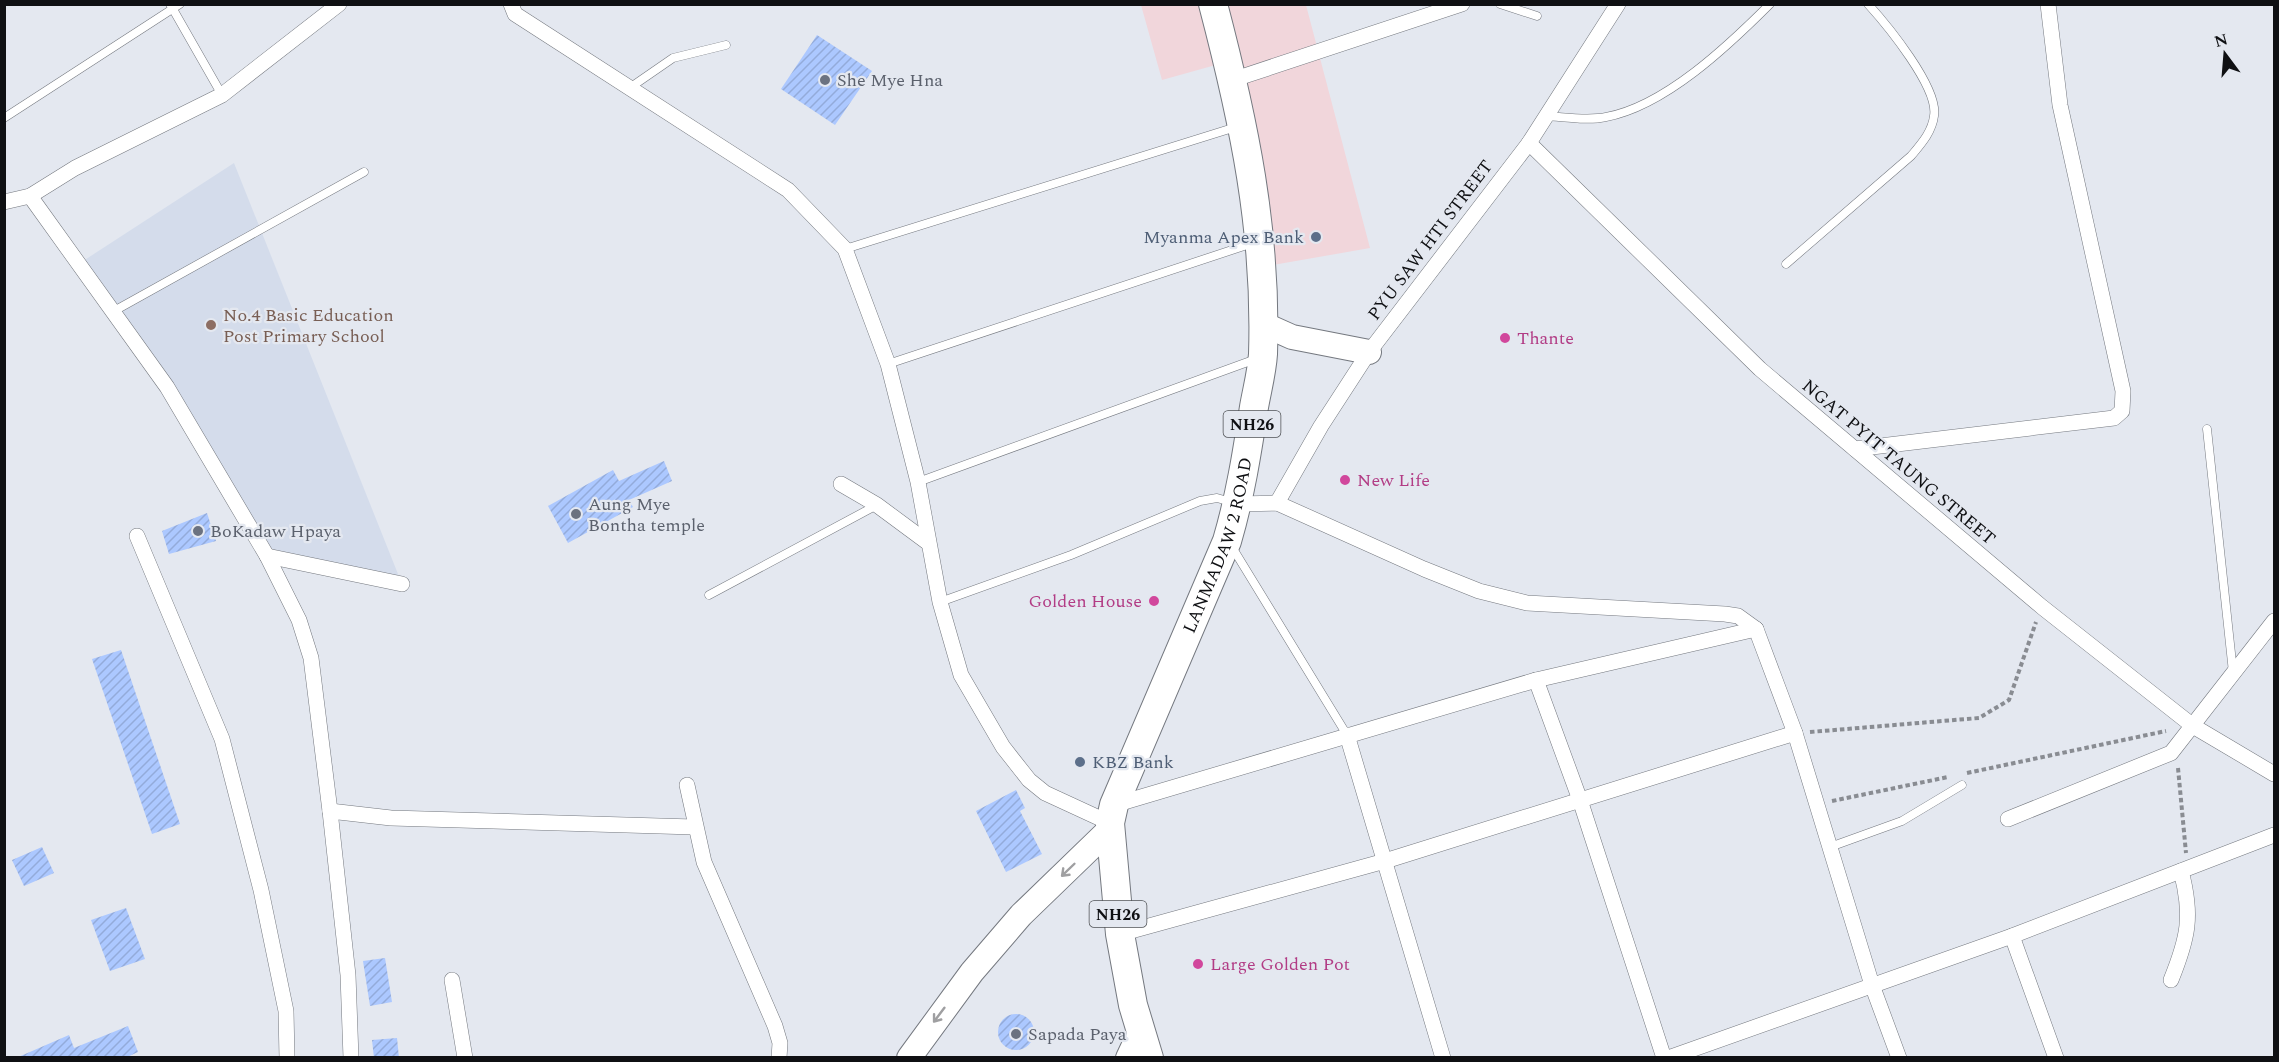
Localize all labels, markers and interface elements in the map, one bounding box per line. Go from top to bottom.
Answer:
north arrow [2195,24,2255,84]
text: N [2212,27,2231,54]
place label: She Mye Hna [837,67,943,94]
marker: She Mye Hna [818,73,832,87]
street label: PYU SAW HTI STREET [1361,154,1500,326]
place label: Myanma Apex Bank [1143,224,1304,251]
marker: Myanma Apex Bank [1309,230,1323,244]
place label: No.4 Basic Education Post Primary School [223,302,394,350]
marker: No.4 Basic Education Post Primary School [204,318,218,332]
place label: Thante [1517,325,1574,352]
marker: Thante [1498,331,1512,345]
street label: NGAT PYIT TAUNG STREET [1796,373,2002,552]
road number: NH26 [1224,411,1280,437]
street label: LANMADAW 2 ROAD [1176,455,1260,638]
place label: New Life [1357,467,1430,494]
marker: New Life [1338,473,1352,487]
place label: Aung Mye Bontha temple [588,491,705,539]
marker: Aung Mye Bontha temple [569,507,583,521]
place label: BoKadaw Hpaya [210,518,341,545]
marker: BoKadaw Hpaya [191,524,205,538]
place label: Golden House [1029,588,1142,615]
marker: Golden House [1147,594,1161,608]
place label: KBZ Bank [1092,749,1174,776]
marker: KBZ Bank [1073,755,1087,769]
one-way arrow [1061,862,1076,877]
road number: NH26 [1090,901,1146,927]
place label: Large Golden Pot [1210,951,1350,978]
marker: Large Golden Pot [1191,957,1205,971]
one-way arrow [933,1007,945,1023]
place label: Sapada Paya [1028,1021,1127,1048]
marker: Sapada Paya [1009,1027,1023,1041]

